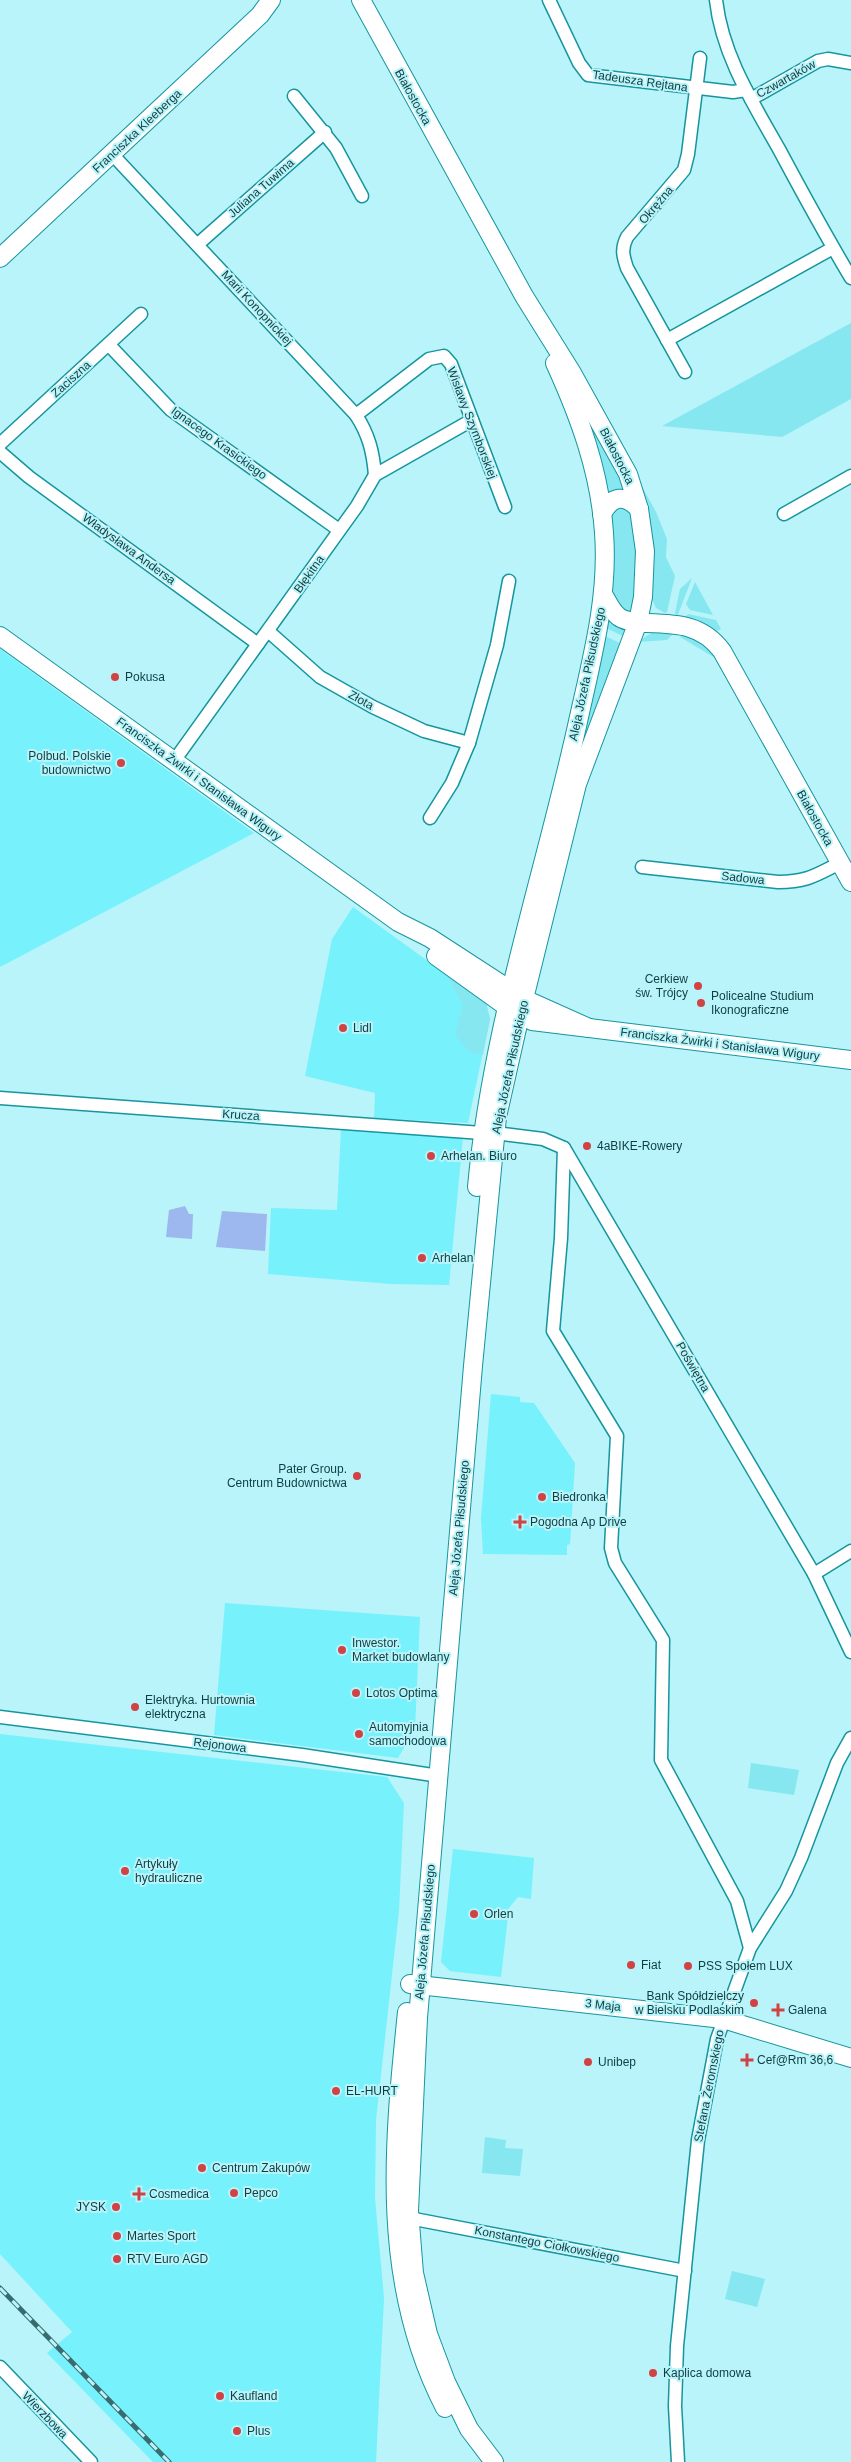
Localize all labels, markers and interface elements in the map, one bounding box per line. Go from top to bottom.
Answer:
street label: Czwartaków [754,57,818,101]
street label: Białostocka [392,67,434,128]
street label: Tadeusza Rejtana [591,67,689,95]
street label: Franciszka Kleeberga [90,86,184,176]
street label: Juliana Tuwima [225,155,297,220]
street label: Okrężna [636,183,676,227]
street label: Marii Konopnickiej [219,268,295,348]
street label: Zaciszna [48,358,94,400]
street label: Wisławy Szymborskiej [444,365,500,481]
street label: Ignacego Krasickiego [168,404,270,483]
street label: Białostocka [597,425,637,487]
street label: Władysława Andersa [80,511,178,588]
street label: Błękitna [291,552,327,596]
street label: Aleja Józefa Piłsudskiego [566,606,608,742]
place label: Pokusa [125,670,165,684]
marker: Pokusa [109,671,121,683]
street label: Złota [346,687,376,713]
street label: Franciszka Żwirki i Stanisława Wigury [114,714,284,844]
place label: Polbud. Polskie budownictwo [28,749,111,777]
marker: Polbud. Polskie budownictwo [115,757,127,769]
street label: Białostocka [794,788,836,849]
street label: Sadowa [721,869,766,887]
place label: Cerkiew św. Trójcy [635,972,688,1000]
marker: Cerkiew św. Trójcy [692,980,704,992]
place label: Policealne Studium Ikonograficzne [711,989,814,1017]
marker: Policealne Studium Ikonograficzne [695,997,707,1009]
street label: Aleja Józefa Piłsudskiego [489,999,531,1135]
place label: Lidl [353,1021,372,1035]
marker: Lidl [337,1022,349,1034]
street label: Franciszka Żwirki i Stanisława Wigury [620,1025,820,1063]
street label: Krucza [222,1107,260,1123]
place label: 4aBIKE-Rowery [597,1139,682,1153]
marker: 4aBIKE-Rowery [581,1140,593,1152]
place label: Arhelan. Biuro [441,1149,517,1163]
marker: Arhelan. Biuro [425,1150,437,1162]
place label: Arhelan [432,1251,473,1265]
marker: Arhelan [416,1252,428,1264]
street label: Poświętna [673,1340,713,1395]
street label: Aleja Józefa Piłsudskiego [446,1459,472,1596]
place label: Pater Group. Centrum Budownictwa [227,1462,347,1490]
marker: Pater Group. Centrum Budownictwa [351,1470,363,1482]
place label: Biedronka [552,1490,606,1504]
marker: Biedronka [536,1491,548,1503]
place label: Pogodna Ap Drive [530,1515,627,1529]
marker: Pogodna Ap Drive [514,1516,526,1528]
place label: Inwestor. Market budowlany [352,1636,449,1664]
marker: Inwestor. Market budowlany [336,1644,348,1656]
place label: Lotos Optima [366,1686,438,1700]
marker: Lotos Optima [350,1687,362,1699]
place label: Elektryka. Hurtownia elektryczna [145,1693,255,1721]
marker: Elektryka. Hurtownia elektryczna [129,1701,141,1713]
place label: Automyjnia samochodowa [369,1720,447,1748]
marker: Automyjnia samochodowa [353,1728,365,1740]
street label: Rejonowa [193,1735,248,1755]
place label: Artykuły hydrauliczne [135,1857,203,1885]
street label: Aleja Józefa Piłsudskiego [412,1863,438,2000]
marker: Artykuły hydrauliczne [119,1865,131,1877]
place label: Orlen [484,1907,513,1921]
marker: Orlen [468,1908,480,1920]
place label: Fiat [641,1958,662,1972]
marker: Fiat [625,1959,637,1971]
place label: PSS Społem LUX [698,1959,793,1973]
marker: PSS Społem LUX [682,1960,694,1972]
place label: Bank Spółdzielczy w Bielsku Podlaskim [634,1989,744,2017]
street label: 3 Maja [584,1996,622,2014]
marker: Bank Spółdzielczy w Bielsku Podlaskim [748,1997,760,2009]
place label: Galena [788,2003,827,2017]
marker: Galena [772,2004,784,2016]
street label: Stefana Żeromskiego [691,2028,727,2143]
place label: Cef@Rm 36,6 [757,2053,834,2067]
marker: Cef@Rm 36,6 [741,2054,753,2066]
place label: Unibep [598,2055,636,2069]
marker: Unibep [582,2056,594,2068]
place label: EL-HURT [346,2084,398,2098]
marker: EL-HURT [330,2085,342,2097]
place label: Centrum Zakupów [212,2161,310,2175]
marker: Centrum Zakupów [196,2162,208,2174]
place label: Pepco [244,2186,278,2200]
place label: Cosmedica [149,2187,209,2201]
marker: Pepco [228,2187,240,2199]
marker: Cosmedica [133,2188,145,2200]
place label: JYSK [76,2200,106,2214]
marker: JYSK [110,2201,122,2213]
street label: Konstantego Ciołkowskiego [473,2223,621,2265]
place label: Martes Sport [127,2229,196,2243]
marker: Martes Sport [111,2230,123,2242]
place label: RTV Euro AGD [127,2252,208,2266]
marker: RTV Euro AGD [111,2253,123,2265]
place label: Kaplica domowa [663,2366,751,2380]
marker: Kaplica domowa [647,2367,659,2379]
street label: Wierzbowa [19,2389,71,2441]
place label: Kaufland [230,2389,277,2403]
marker: Kaufland [214,2390,226,2402]
place label: Plus [247,2424,270,2438]
marker: Plus [231,2425,243,2437]

